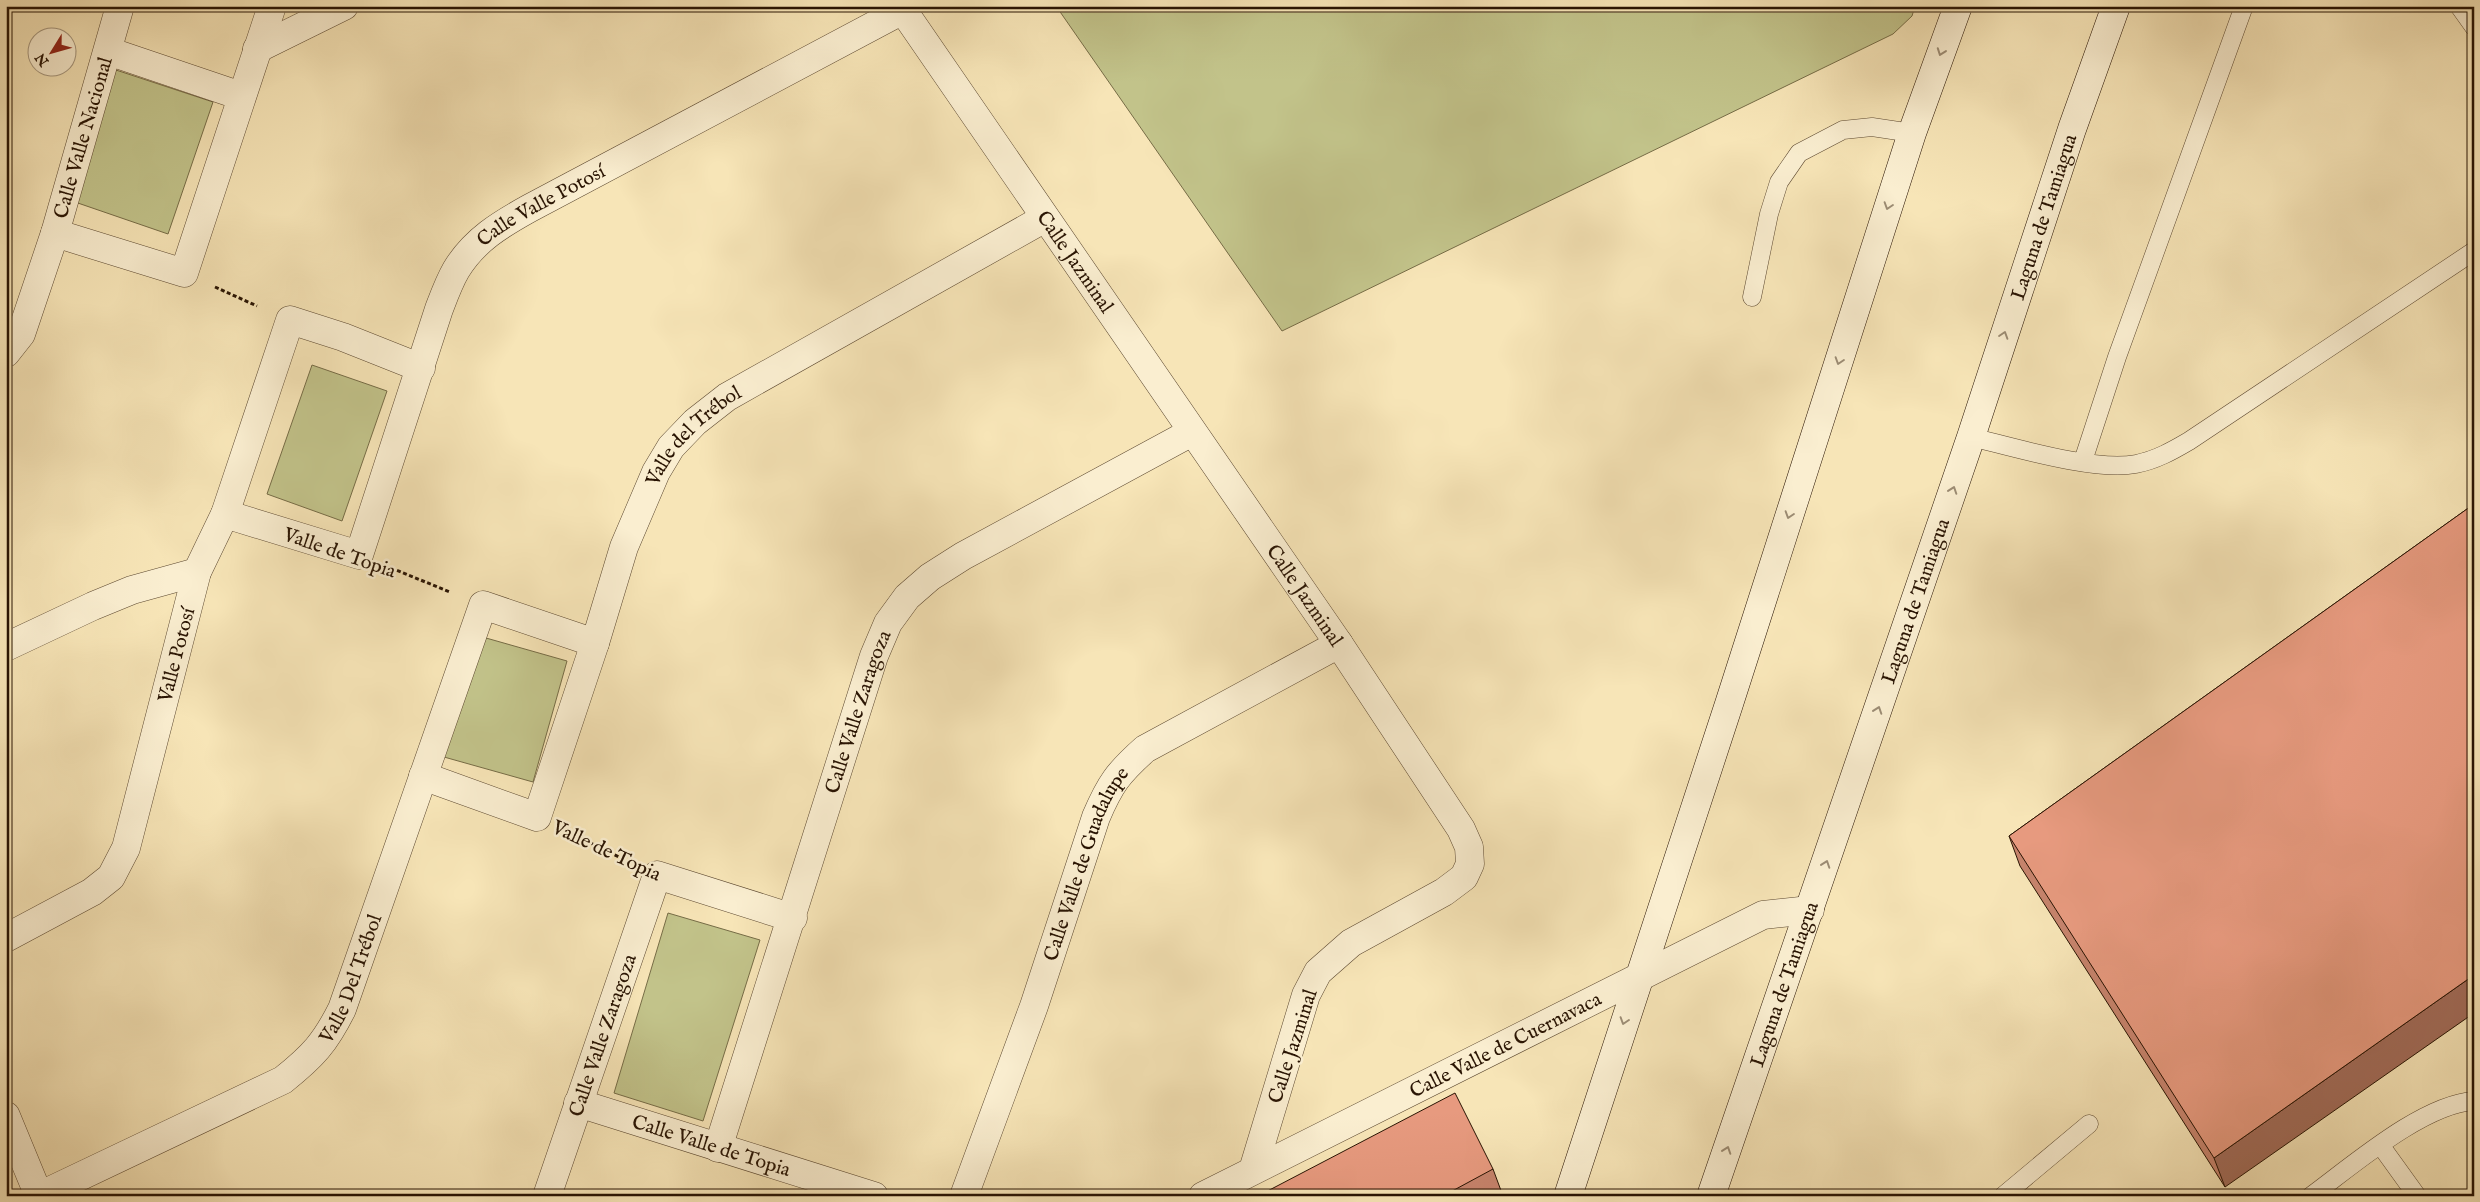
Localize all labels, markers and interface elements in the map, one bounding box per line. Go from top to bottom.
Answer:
north arrow [28,28,78,78]
one-way arrow [1937,47,1947,56]
text: N [32,49,54,70]
street label: Calle Valle Nacional [49,54,119,222]
street label: Laguna de Tamiagua [2006,131,2084,303]
street label: Calle Valle Potosí [472,159,611,253]
one-way arrow [1884,201,1894,210]
street label: Calle Jazminal [1031,206,1119,319]
one-way arrow [1999,332,2009,340]
one-way arrow [1835,356,1845,364]
street label: Valle del Trébol [640,380,746,490]
one-way arrow [1947,486,1957,494]
one-way arrow [1785,511,1795,519]
street label: Laguna de Tamiagua [1876,515,1956,687]
street label: Valle de Topia [279,522,399,584]
street label: Calle Jazminal [1260,540,1348,652]
street label: Valle Potosí [153,603,202,706]
street label: Calle Valle Zaragoza [820,626,898,797]
one-way arrow [1872,706,1882,714]
street label: Calle Valle de Guadalupe [1039,762,1135,965]
street label: Valle de Topia [547,815,665,888]
one-way arrow [1820,860,1830,868]
street label: Laguna de Tamiagua [1745,898,1825,1071]
street label: Valle Del Trébol [314,911,388,1049]
street label: Calle Valle Zaragoza [564,951,643,1120]
street label: Calle Jazminal [1263,986,1324,1107]
street label: Calle Valle de Cuernavaca [1406,987,1606,1104]
one-way arrow [1620,1017,1630,1025]
street label: Calle Valle de Topia [629,1110,794,1183]
one-way arrow [1722,1146,1732,1154]

